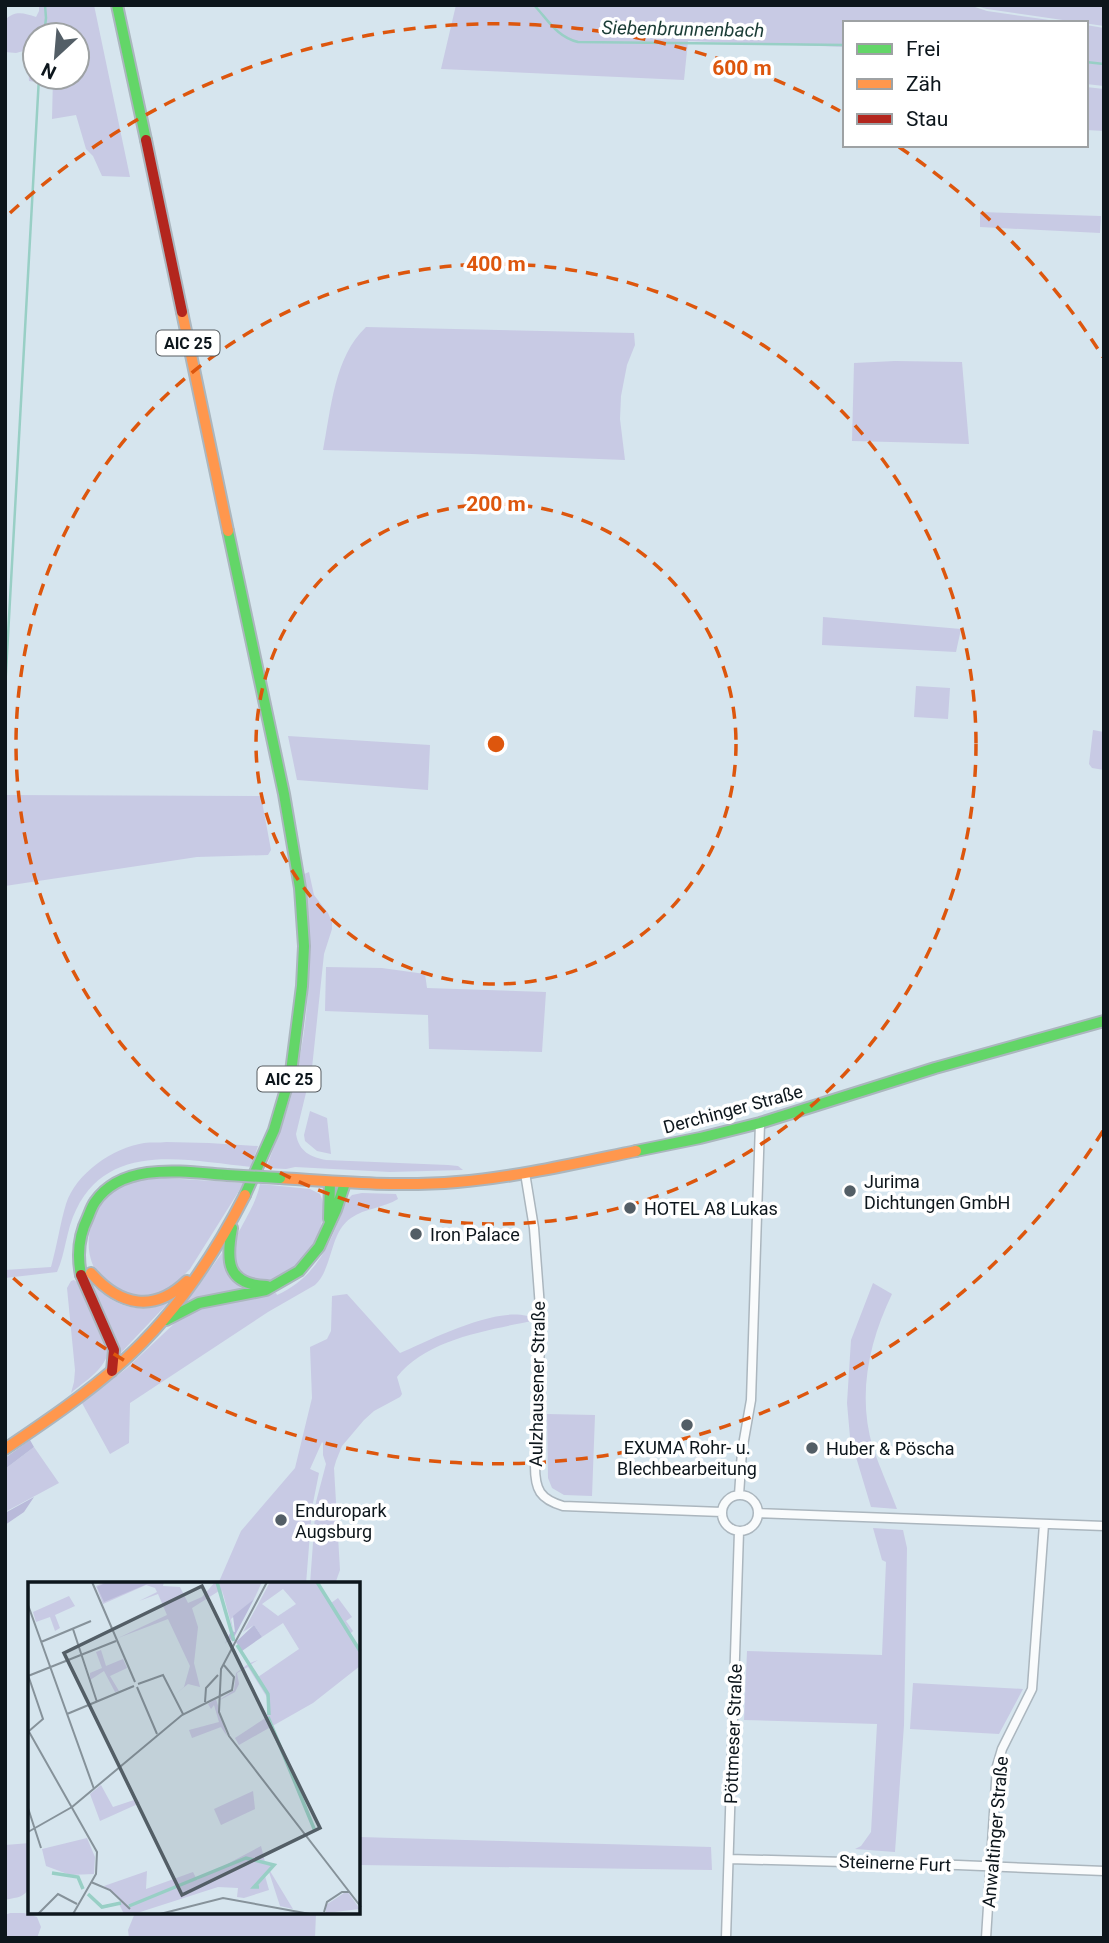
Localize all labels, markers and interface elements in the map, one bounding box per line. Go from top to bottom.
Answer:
water label: Siebenbrunnenbach [601,16,765,42]
north arrow [21,21,91,91]
legend [843,21,1088,147]
text: Frei [906,37,941,61]
text: 600 m [712,56,772,80]
text: N [38,58,60,84]
text: Zäh [906,72,942,96]
text: Stau [906,107,948,131]
text: 400 m [466,252,526,276]
road number: AIC 25 [156,330,220,356]
text: 200 m [466,492,526,516]
centre of rings [484,732,508,756]
road number: AIC 25 [258,1066,320,1092]
street label: Derchinger Straße [661,1080,805,1138]
place label: Jurima Dichtungen GmbH [864,1171,1010,1213]
marker: Jurima Dichtungen GmbH [842,1183,858,1199]
place label: HOTEL A8 Lukas [644,1198,778,1219]
marker: HOTEL A8 Lukas [622,1200,638,1216]
place label: Iron Palace [430,1224,520,1245]
marker: Iron Palace [408,1226,424,1242]
street label: Aulzhausener Straße [525,1301,549,1467]
marker: EXUMA Rohr- u. Blechbearbeitung [679,1417,695,1433]
place label: EXUMA Rohr- u. Blechbearbeitung [617,1437,757,1479]
place label: Huber & Pöscha [826,1438,955,1459]
marker: Huber & Pöscha [804,1440,820,1456]
place label: Enduropark Augsburg [295,1500,387,1542]
marker: Enduropark Augsburg [273,1512,289,1528]
inset map [28,1582,360,1915]
street label: Pöttmeser Straße [720,1663,746,1805]
street label: Anwaltinger Straße [978,1755,1012,1909]
street label: Steinerne Furt [839,1851,952,1875]

